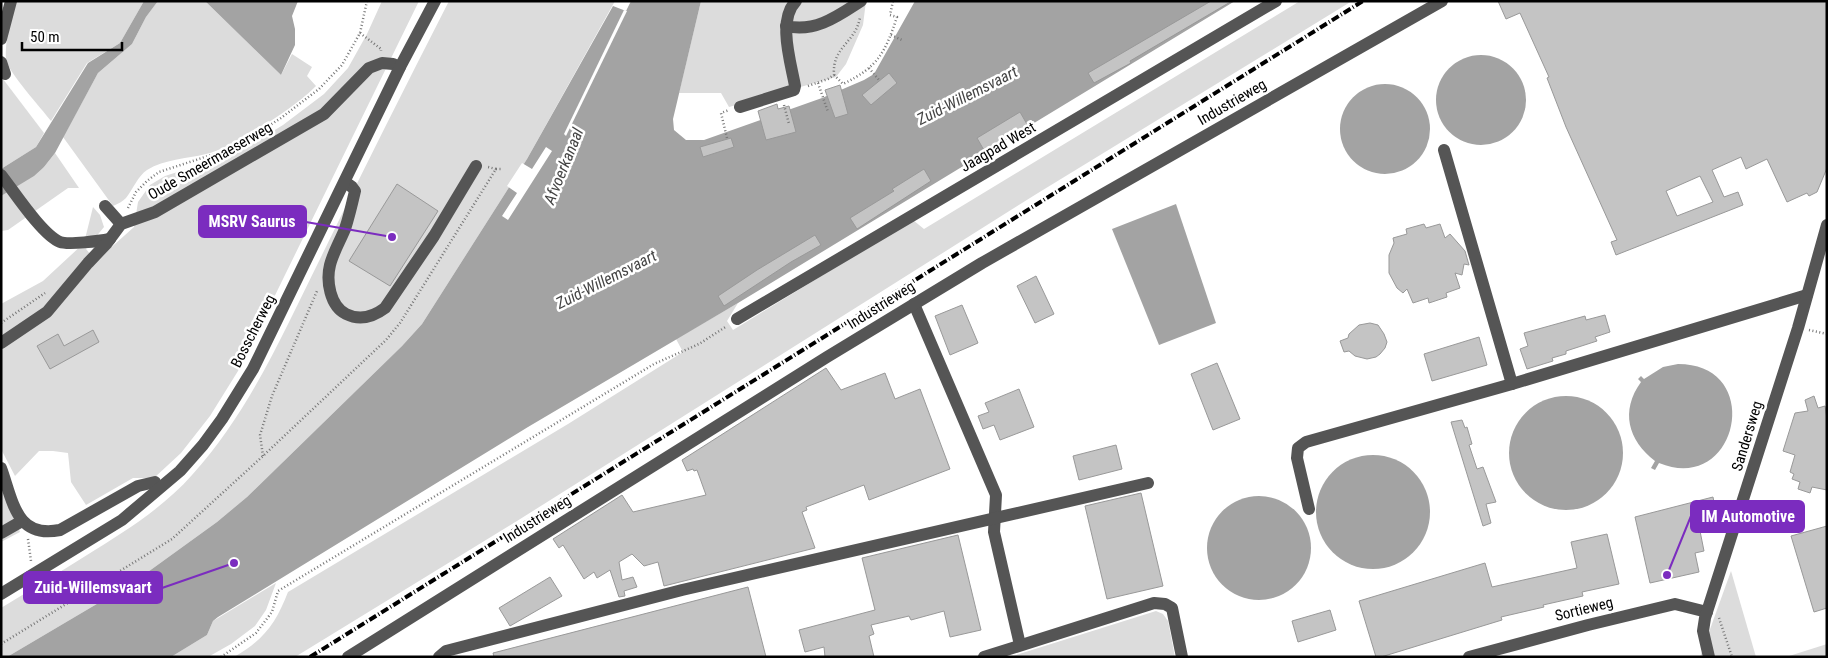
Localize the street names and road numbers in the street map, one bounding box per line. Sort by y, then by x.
street label: Industrieweg [1194,75,1270,129]
street label: Oude Smeermaeserweg [145,118,275,204]
street label: Jaagpad West [957,118,1039,176]
street label: Industrieweg [844,277,918,333]
street label: Bosscherweg [227,292,279,370]
street label: Sandersweg [1728,399,1766,473]
street label: Industrieweg [500,491,574,547]
street label: Sortieweg [1553,593,1615,625]

